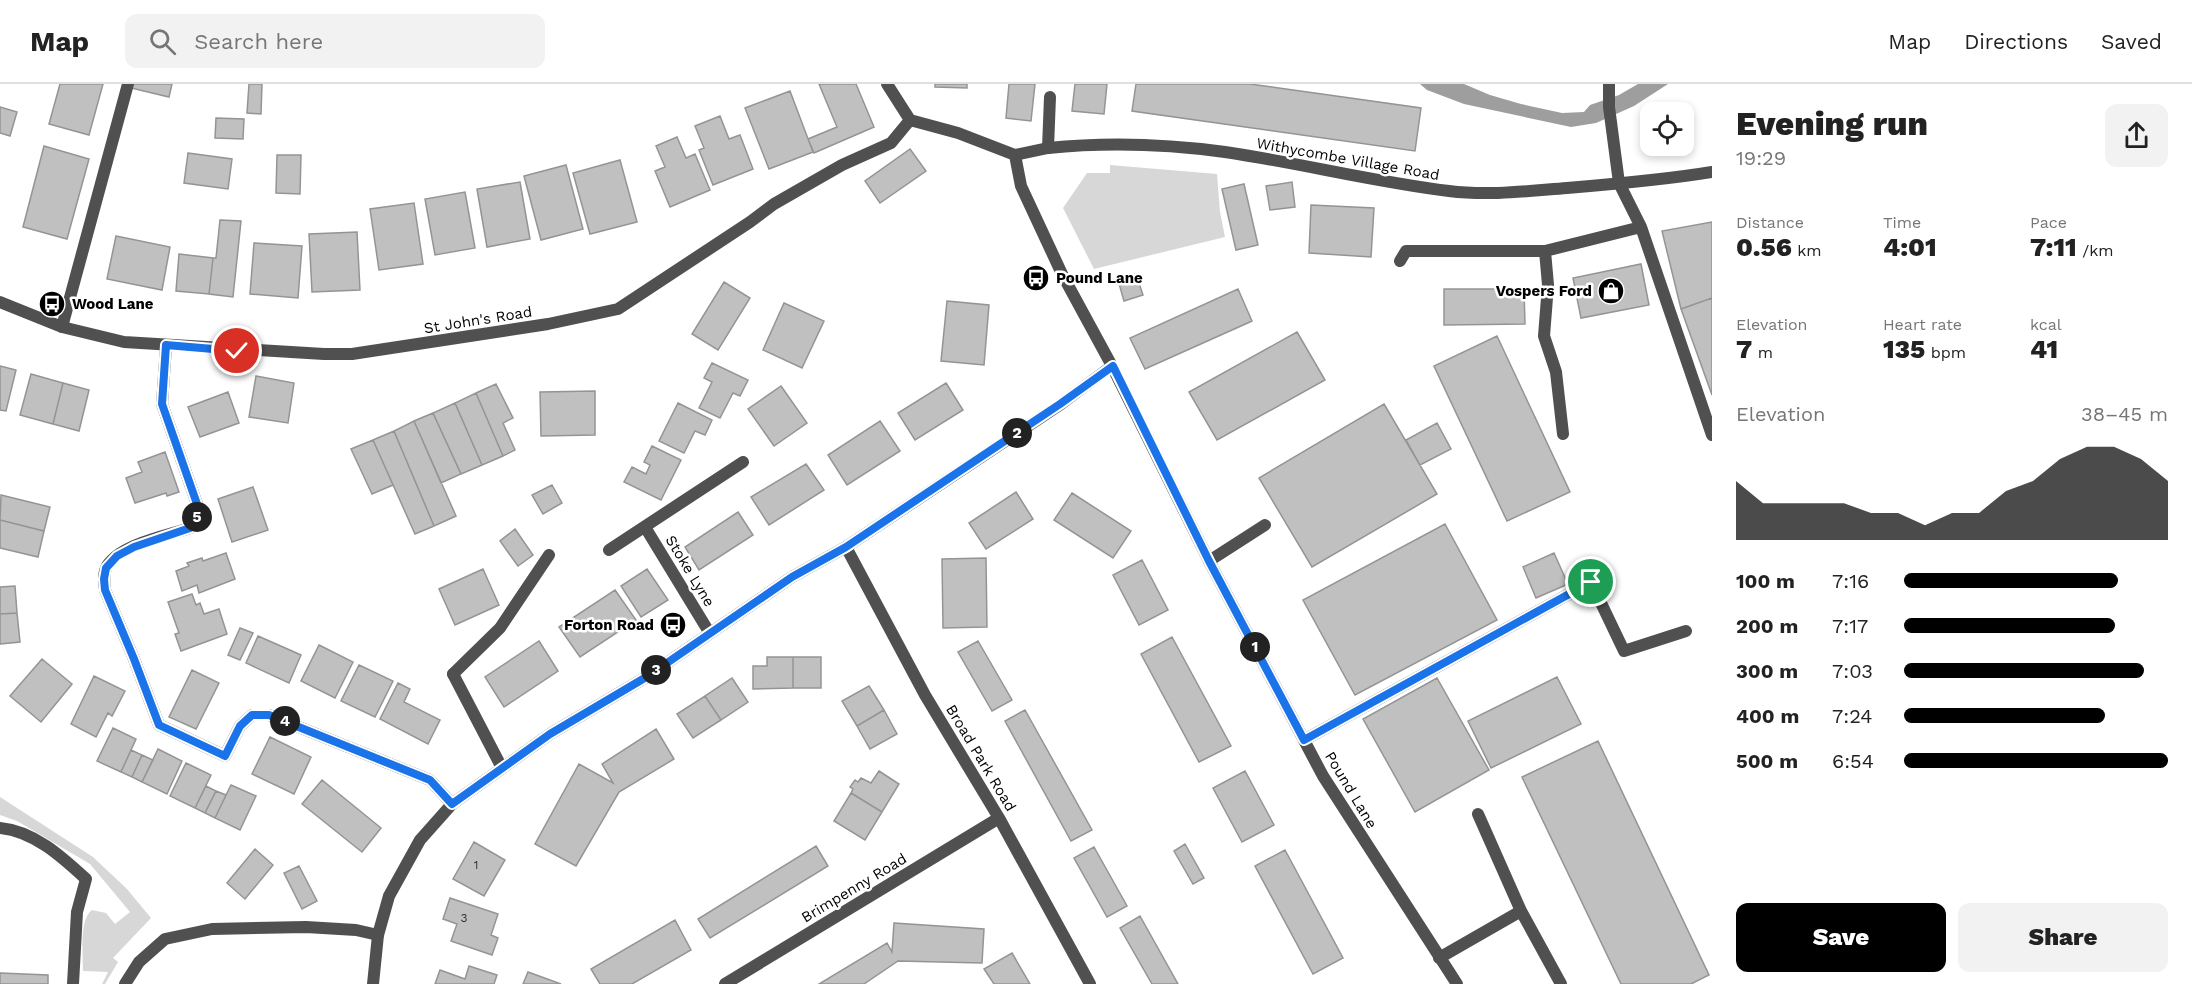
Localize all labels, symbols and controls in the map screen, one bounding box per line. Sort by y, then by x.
search box [125,14,545,68]
text: Map [30,25,89,58]
icon: search [146,25,179,58]
text: Search here [194,29,323,54]
text: Map [1888,29,1931,54]
text: Directions [1964,29,2068,54]
text: Saved [2101,29,2162,54]
map controls [1640,102,1694,156]
button: locate [1640,102,1694,156]
text: Evening run [1736,104,1928,143]
button: share [2105,104,2168,167]
street label: Withycombe Village Road [1255,134,1441,184]
text: 19:29 [1736,146,1786,170]
text: Distance [1736,213,1804,232]
text: Time [1883,213,1921,232]
text: Pace [2030,213,2067,232]
text: 0.56 [1736,232,1792,262]
text: 4:01 [1883,232,1937,262]
text: 7:11 [2030,232,2077,262]
text: km [1792,241,1822,260]
text: /km [2077,241,2114,260]
bus stop icon: Pound Lane [1021,263,1051,293]
place label: Pound Lane [1056,269,1143,287]
shop icon: Vospers Ford [1596,276,1626,306]
place label: Vospers Ford [1496,282,1592,300]
bus stop icon: Wood Lane [37,289,67,319]
place label: Wood Lane [72,295,154,313]
street label: St John's Road [423,303,533,337]
text: Elevation [1736,315,1807,334]
text: Heart rate [1883,315,1962,334]
text: kcal [2030,315,2062,334]
pin [211,325,262,376]
icon: check [220,334,253,367]
text: 7 [1736,334,1752,364]
text: 135 [1883,334,1925,364]
text: 41 [2030,334,2058,364]
text: m [1752,343,1773,362]
text: bpm [1925,343,1966,362]
text: Elevation [1736,402,1825,426]
text: 38–45 m [2081,402,2168,426]
pin: 2 [1002,418,1032,448]
text: 2 [1012,423,1022,442]
pin: 5 [182,502,212,532]
text: 5 [192,507,202,526]
street label: Stoke Lyne [662,532,718,610]
pin [1565,556,1616,607]
icon: arrive [1574,565,1607,598]
text: 100 m [1736,569,1795,593]
text: 7:16 [1832,569,1869,593]
bus stop icon: Forton Road [658,610,688,640]
text: 200 m [1736,614,1798,638]
text: 7:17 [1832,614,1868,638]
place label: Forton Road [564,616,654,634]
pin: 1 [1240,632,1270,662]
text: 1 [1252,637,1258,656]
pin: 3 [641,655,671,685]
text: 300 m [1736,659,1798,683]
text: 7:03 [1832,659,1873,683]
text: 3 [651,660,661,679]
street label: Broad Park Road [942,701,1020,815]
text: 400 m [1736,704,1799,728]
text: 7:24 [1832,704,1872,728]
pin: 4 [270,706,300,736]
text: 4 [280,711,290,730]
street label: Pound Lane [1321,748,1381,832]
text: 500 m [1736,749,1798,773]
text: 6:54 [1832,749,1874,773]
street label: Brimpenny Road [798,849,910,927]
house number: 1 [474,858,478,872]
button: Save [1736,903,1946,972]
button: Share [1958,903,2168,972]
house number: 3 [461,911,468,925]

